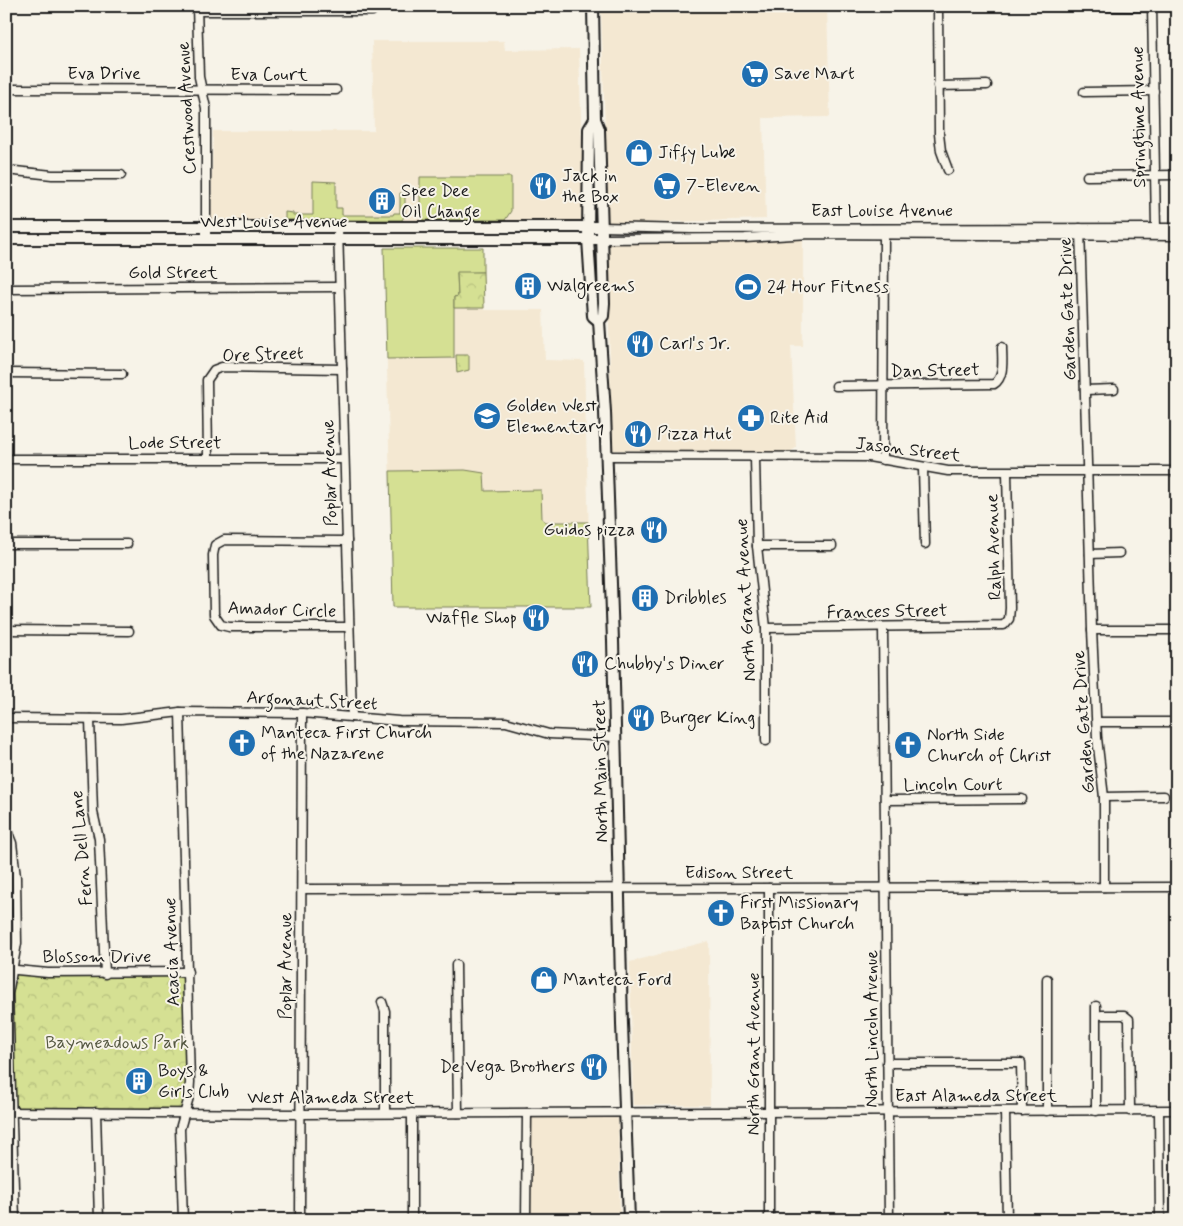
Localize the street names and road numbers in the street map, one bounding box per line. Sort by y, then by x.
street label: Crestwood Avenue [172,41,202,175]
street label: Springtime Avenue [1126,46,1154,188]
street label: Eva Drive [67,62,141,86]
street label: Eva Court [230,63,308,87]
street label: East Louise Avenue [811,199,953,223]
street label: West Louise Avenue [200,210,348,234]
street label: Garden Gate Drive [1054,237,1082,381]
street label: Gold Street [128,261,218,285]
street label: Ore Street [222,342,304,368]
street label: Dan Street [890,358,980,384]
street label: Poplar Avenue [316,419,344,527]
street label: Lode Street [128,431,222,455]
street label: Jason Street [854,432,962,468]
street label: Ralph Avenue [980,493,1008,601]
street label: North Grant Avenue [730,518,762,682]
street label: Amador Circle [227,596,337,624]
street label: Frances Street [826,599,948,625]
street label: Garden Gate Drive [1067,650,1101,794]
street label: Argonaut Street [246,686,378,718]
street label: North Main Street [588,699,614,843]
street label: Lincoln Court [904,773,1003,797]
street label: Fern Dell Lane [65,789,99,907]
street label: Edison Street [685,861,794,885]
street label: Acacia Avenue [158,897,186,1007]
street label: Poplar Avenue [274,913,298,1019]
street label: Blossom Drive [43,945,151,969]
street label: North Lincoln Avenue [860,950,884,1108]
street label: North Grant Avenue [742,972,766,1136]
street label: East Alameda Street [895,1084,1058,1108]
street label: West Alameda Street [247,1086,415,1110]

